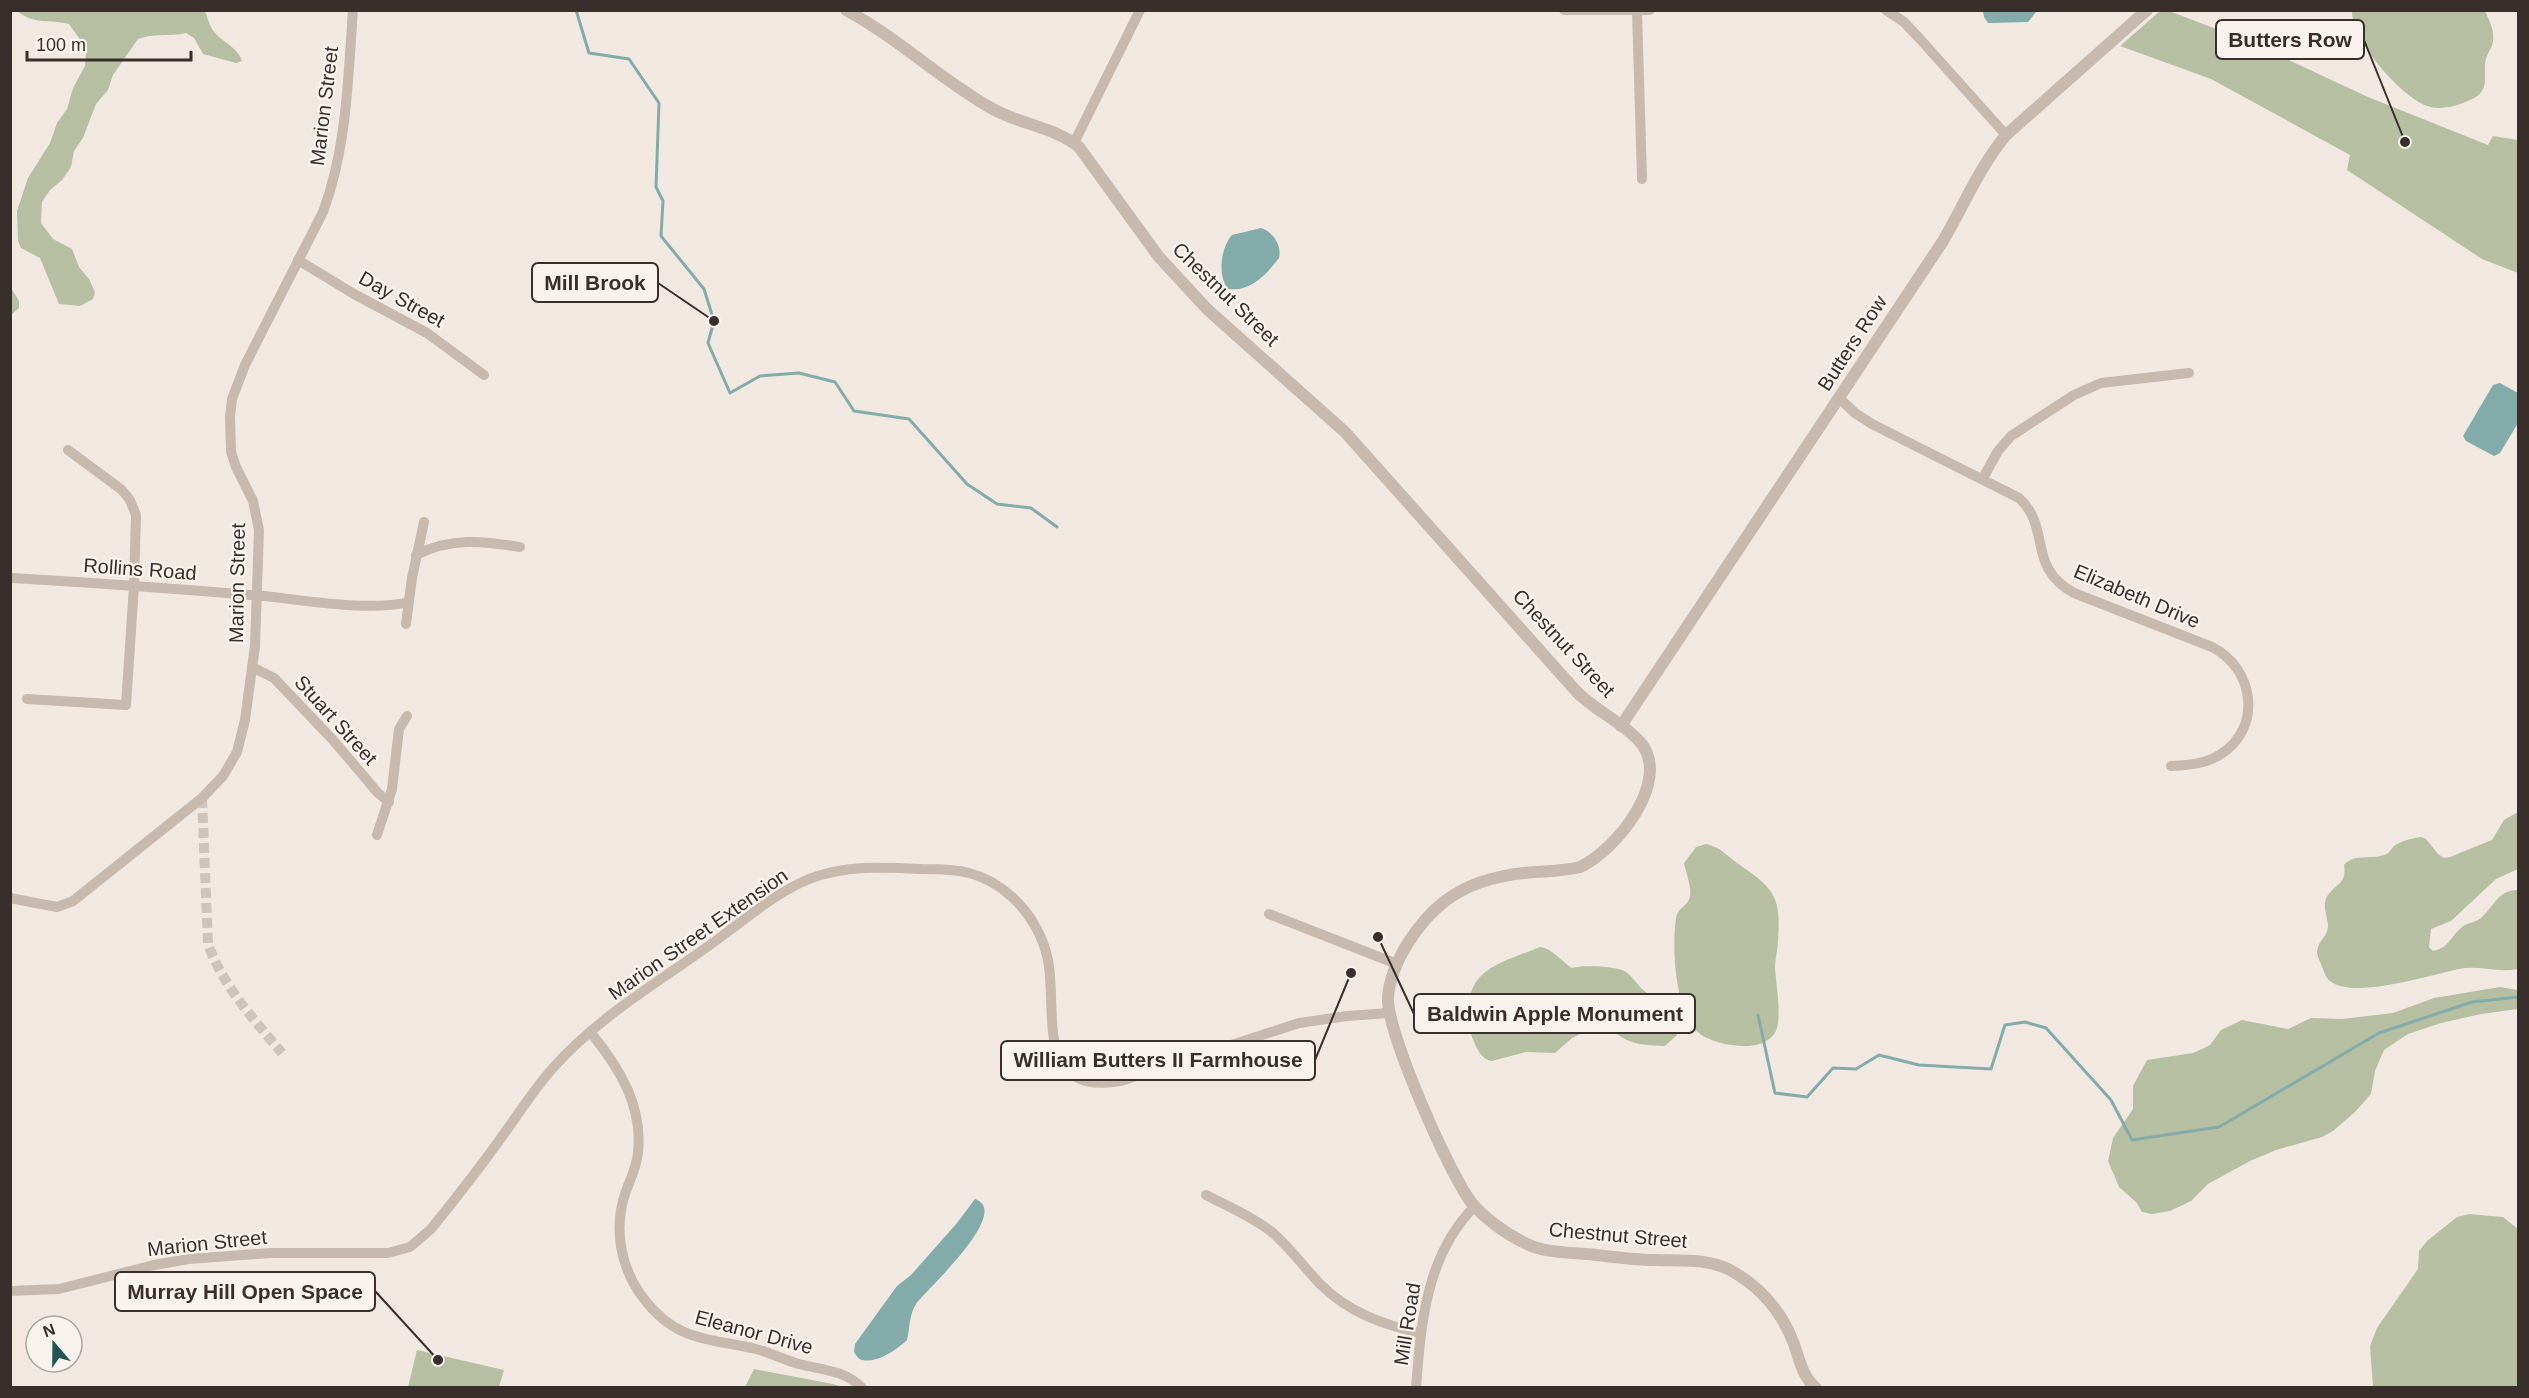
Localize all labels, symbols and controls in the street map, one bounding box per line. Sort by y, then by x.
callout: Butters Row [2216,20,2364,59]
scale bar [27,24,190,62]
text: Butters Row [2228,28,2352,51]
text: 100 m [36,35,86,55]
street label: Marion Street [306,45,342,167]
street label: Chestnut Street [1168,238,1284,350]
callout: Mill Brook [532,263,658,302]
street label: Day Street [355,266,449,332]
text: Mill Brook [544,271,646,294]
street label: Butters Row [1813,291,1891,395]
street label: Marion Street [225,522,249,643]
street label: Rollins Road [83,554,197,584]
street label: Elizabeth Drive [2071,560,2203,632]
street label: Chestnut Street [1509,585,1620,702]
street label: Stuart Street [290,671,382,769]
street label: Marion Street Extension [604,864,792,1004]
callout: Baldwin Apple Monument [1414,994,1695,1033]
text: Baldwin Apple Monument [1427,1002,1683,1025]
callout: William Butters II Farmhouse [1001,1041,1315,1080]
text: William Butters II Farmhouse [1013,1048,1303,1071]
street label: Chestnut Street [1548,1218,1689,1252]
street label: Marion Street [146,1226,268,1260]
callout: Murray Hill Open Space [115,1272,375,1311]
text: Murray Hill Open Space [127,1280,363,1303]
street label: Mill Road [1390,1281,1424,1367]
street label: Eleanor Drive [693,1306,815,1358]
north arrow [24,1314,84,1374]
text: N [41,1320,57,1340]

